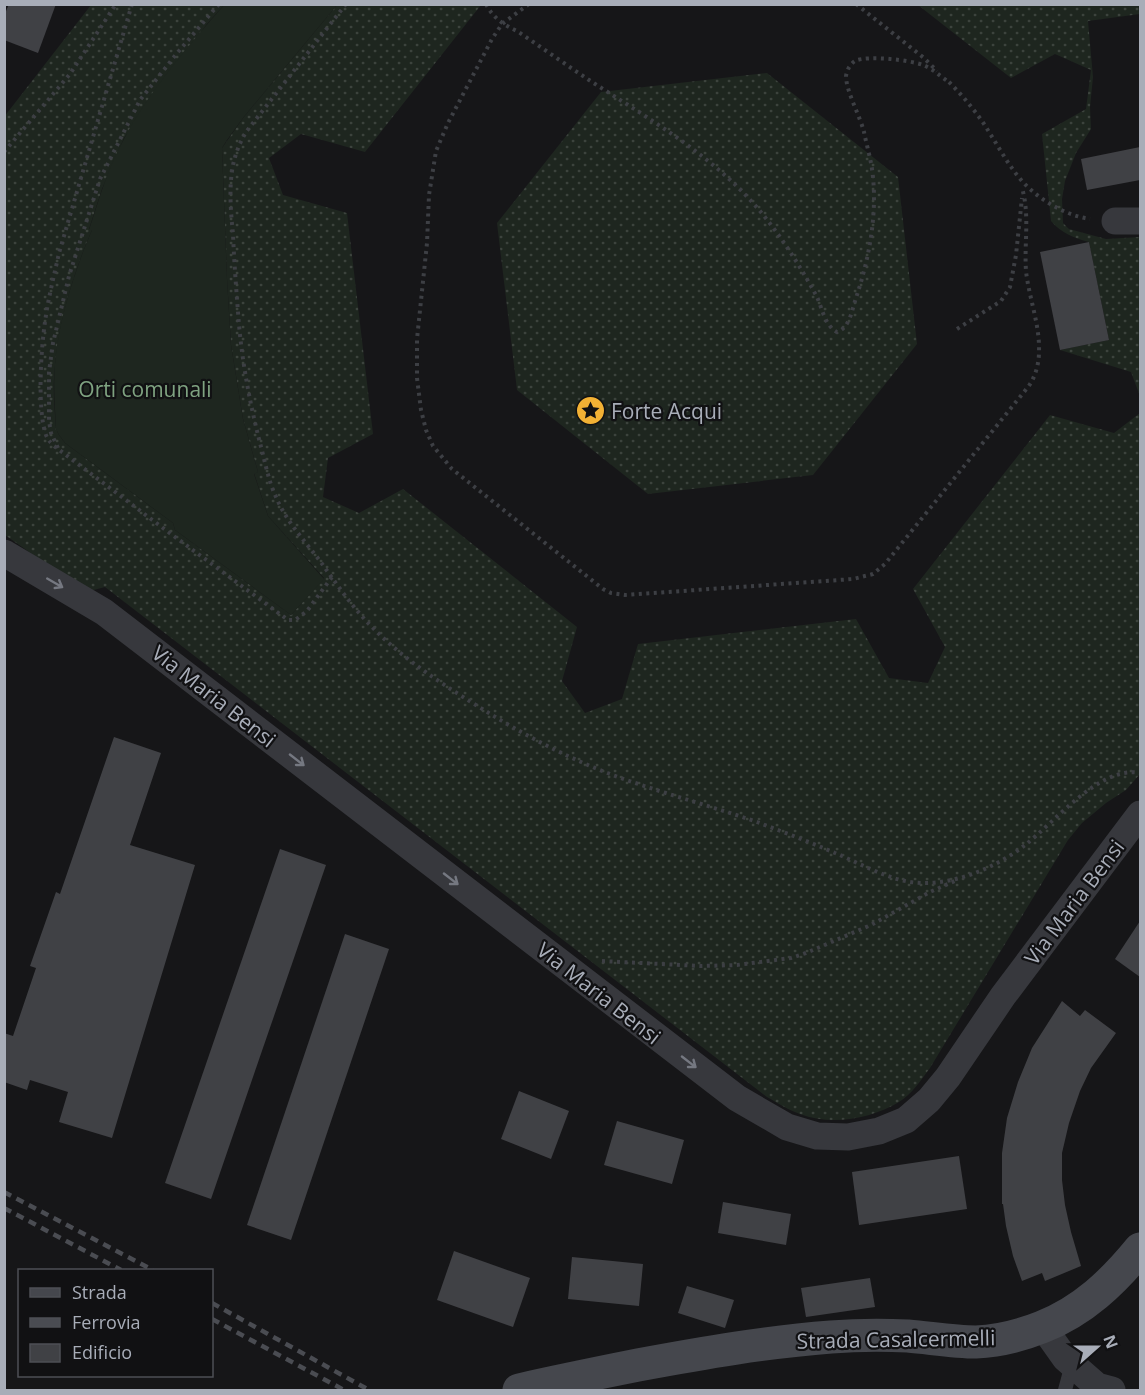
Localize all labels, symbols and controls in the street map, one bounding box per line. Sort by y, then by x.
park label: Orti comunali [78,375,212,403]
place icon: Forte Acqui [574,395,606,427]
place label: Forte Acqui [611,397,722,425]
one-way arrow [46,577,63,589]
street label: Via Maria Bensi [146,639,282,753]
one-way arrow [288,754,304,766]
street label: Via Maria Bensi [1018,834,1130,970]
one-way arrow [443,872,459,885]
street label: Via Maria Bensi [531,936,667,1050]
one-way arrow [681,1055,697,1068]
legend [18,1269,213,1377]
text: Strada [72,1280,127,1304]
text: Ferrovia [72,1310,140,1334]
north arrow [1067,1317,1127,1377]
street label: Strada Casalcermelli [796,1323,996,1355]
text: N [1098,1332,1124,1352]
text: Edificio [72,1340,132,1364]

